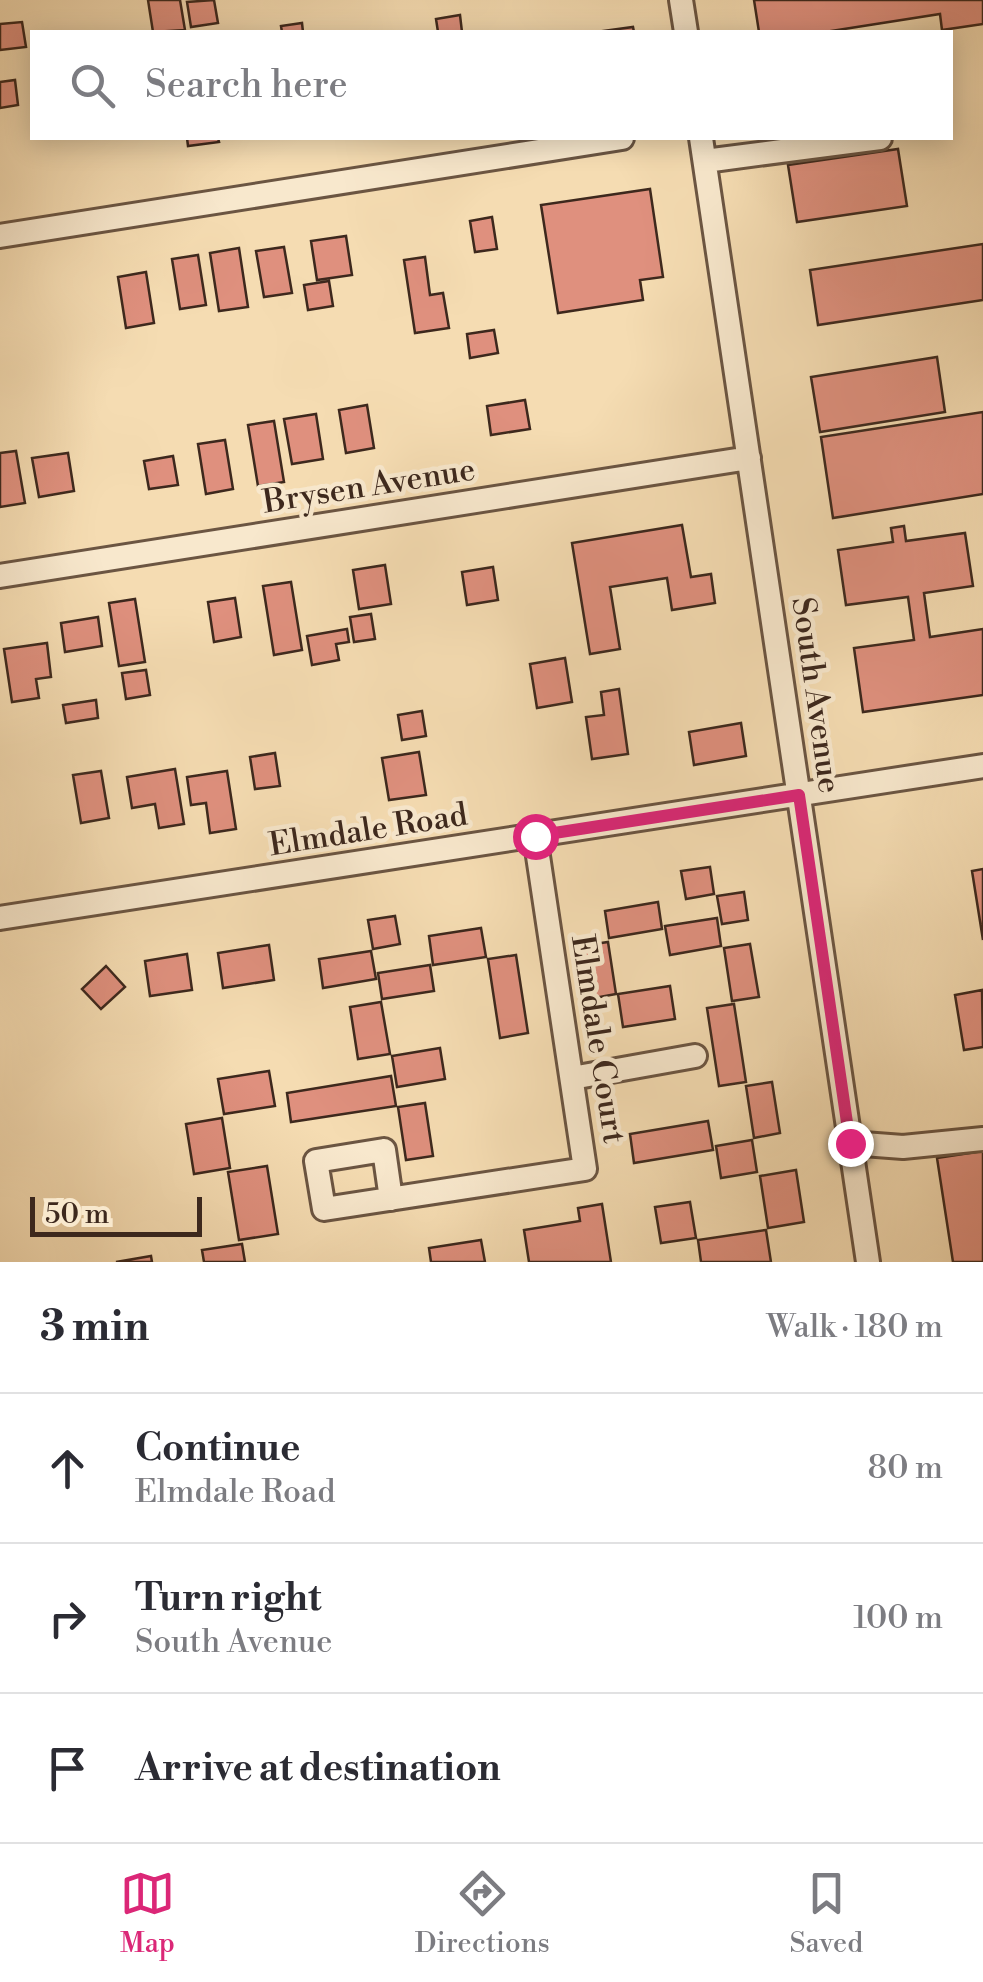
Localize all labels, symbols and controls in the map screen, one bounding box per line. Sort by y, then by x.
search box [30,30,953,140]
icon: search [65,58,120,113]
text: Search here [145,62,348,109]
street label: Brysen Avenue [259,449,478,523]
street label: South Avenue [782,595,850,796]
street label: Elmdale Road [266,795,470,865]
route start [513,814,559,860]
street label: Elmdale Court [562,932,634,1146]
route end [828,1121,874,1167]
scale bar [30,1192,202,1236]
text: 50 m [45,1197,109,1232]
text: 3 min [40,1301,149,1354]
text: Walk · 180 m [767,1307,943,1347]
text: Continue [135,1425,300,1472]
icon: ahead [40,1441,95,1496]
text: 80 m [868,1448,943,1488]
text: Elmdale Road [135,1472,335,1512]
text: Turn right [135,1575,321,1622]
icon: right [40,1591,95,1646]
text: 100 m [853,1598,943,1638]
text: South Avenue [135,1622,332,1662]
icon: arrive [40,1741,95,1796]
text: Arrive at destination [135,1745,501,1792]
tab: Map [120,1866,175,1961]
tab: Directions [415,1866,550,1961]
tab: Saved [790,1866,863,1961]

